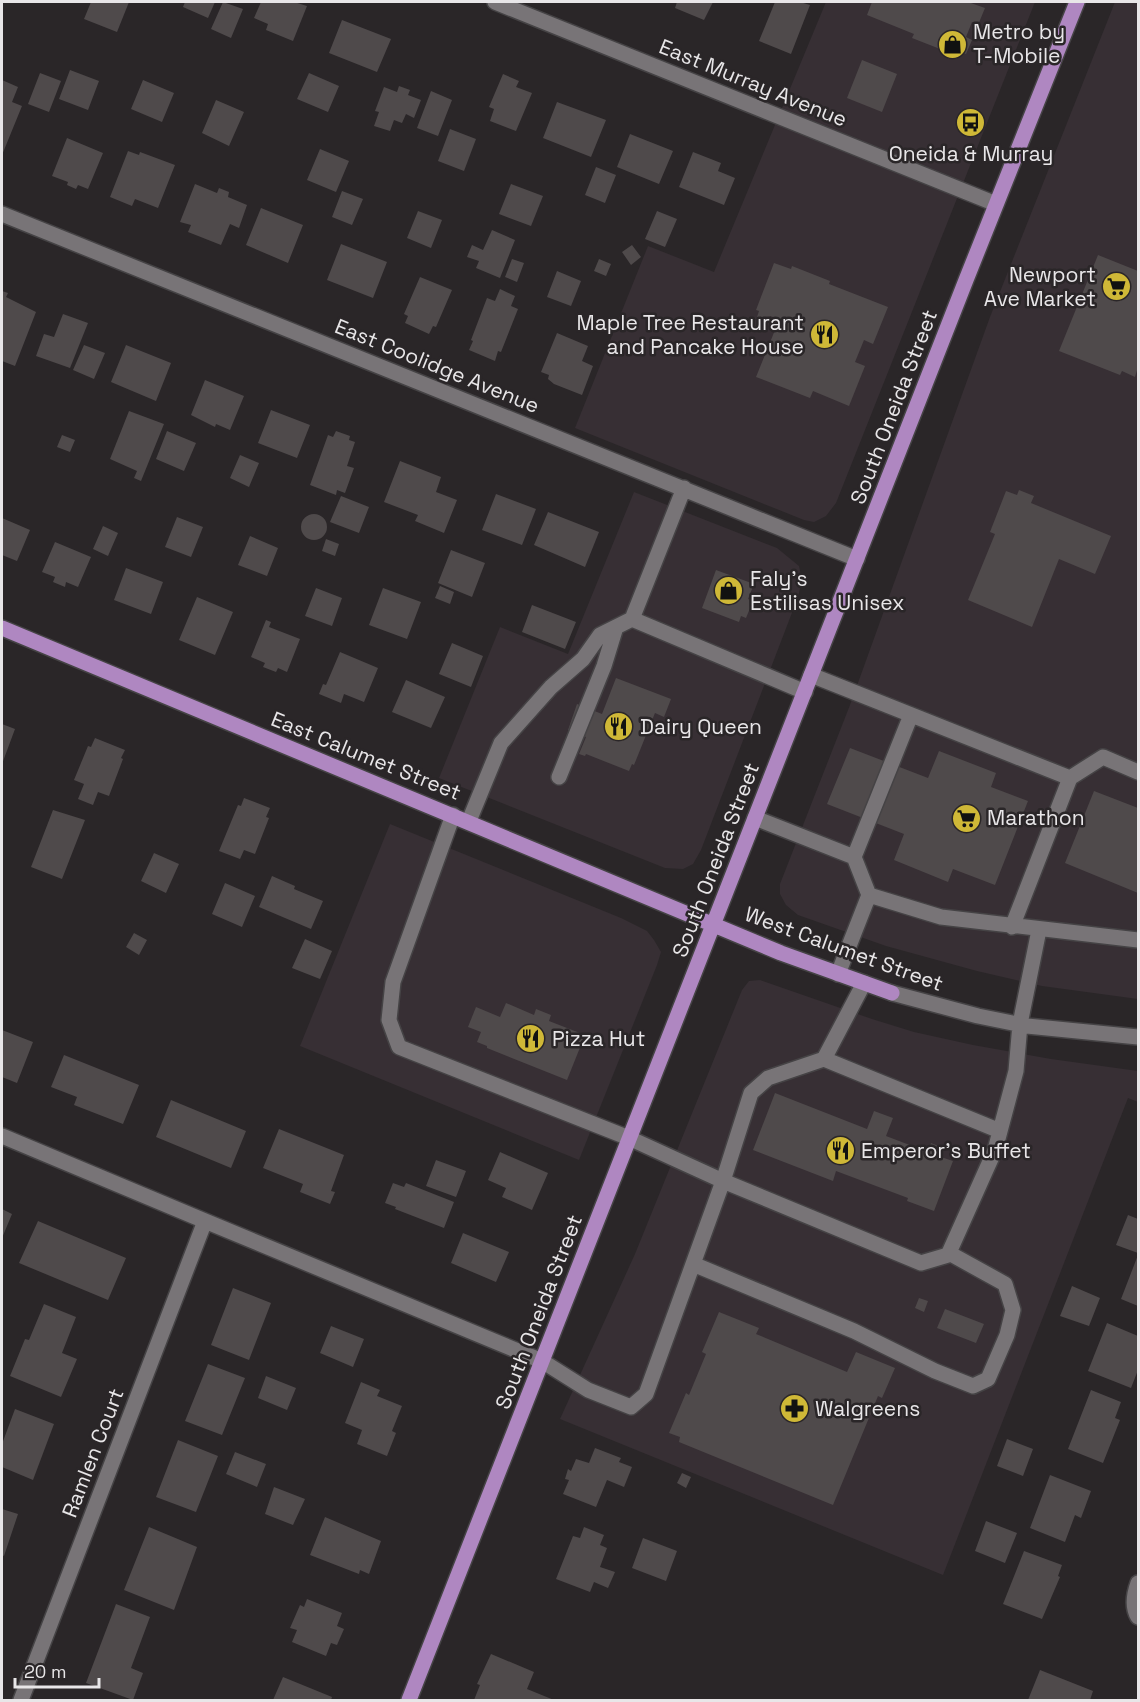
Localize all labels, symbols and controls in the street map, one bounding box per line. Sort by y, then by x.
place label: Metro by T-Mobile [973,18,1065,69]
shop icon: Metro by T-Mobile [936,28,968,60]
street label: East Murray Avenue [655,33,851,133]
bus stop icon: Oneida & Murray [955,107,987,139]
place label: Oneida & Murray [889,140,1053,167]
place label: Newport Ave Market [984,261,1096,312]
supermarket icon: Newport Ave Market [1101,271,1133,303]
street label: South Oneida Street [844,306,943,508]
place label: Maple Tree Restaurant and Pancake House [577,309,804,360]
street label: East Coolidge Avenue [331,312,543,419]
restaurant icon: Maple Tree Restaurant and Pancake House [809,319,841,351]
place label: Faly's Estilisas Unisex [750,565,904,616]
shop icon: Faly's Estilisas Unisex [713,575,745,607]
street label: East Calumet Street [267,705,465,806]
restaurant icon: Dairy Queen [603,711,635,743]
place label: Dairy Queen [640,713,762,740]
street label: South Oneida Street [666,759,765,961]
supermarket icon: Marathon [950,802,982,834]
place label: Marathon [987,804,1085,831]
street label: West Calumet Street [741,900,947,997]
restaurant icon: Pizza Hut [515,1023,547,1055]
place label: Pizza Hut [552,1025,645,1052]
restaurant icon: Emperor's Buffet [824,1135,856,1167]
place label: Emperor's Buffet [861,1137,1031,1164]
street label: South Oneida Street [489,1211,588,1413]
street label: Ramlen Court [56,1384,130,1521]
pharmacy icon: Walgreens [778,1393,810,1425]
place label: Walgreens [815,1395,920,1422]
scale bar [15,1651,99,1689]
text: 20 m [24,1660,67,1683]

